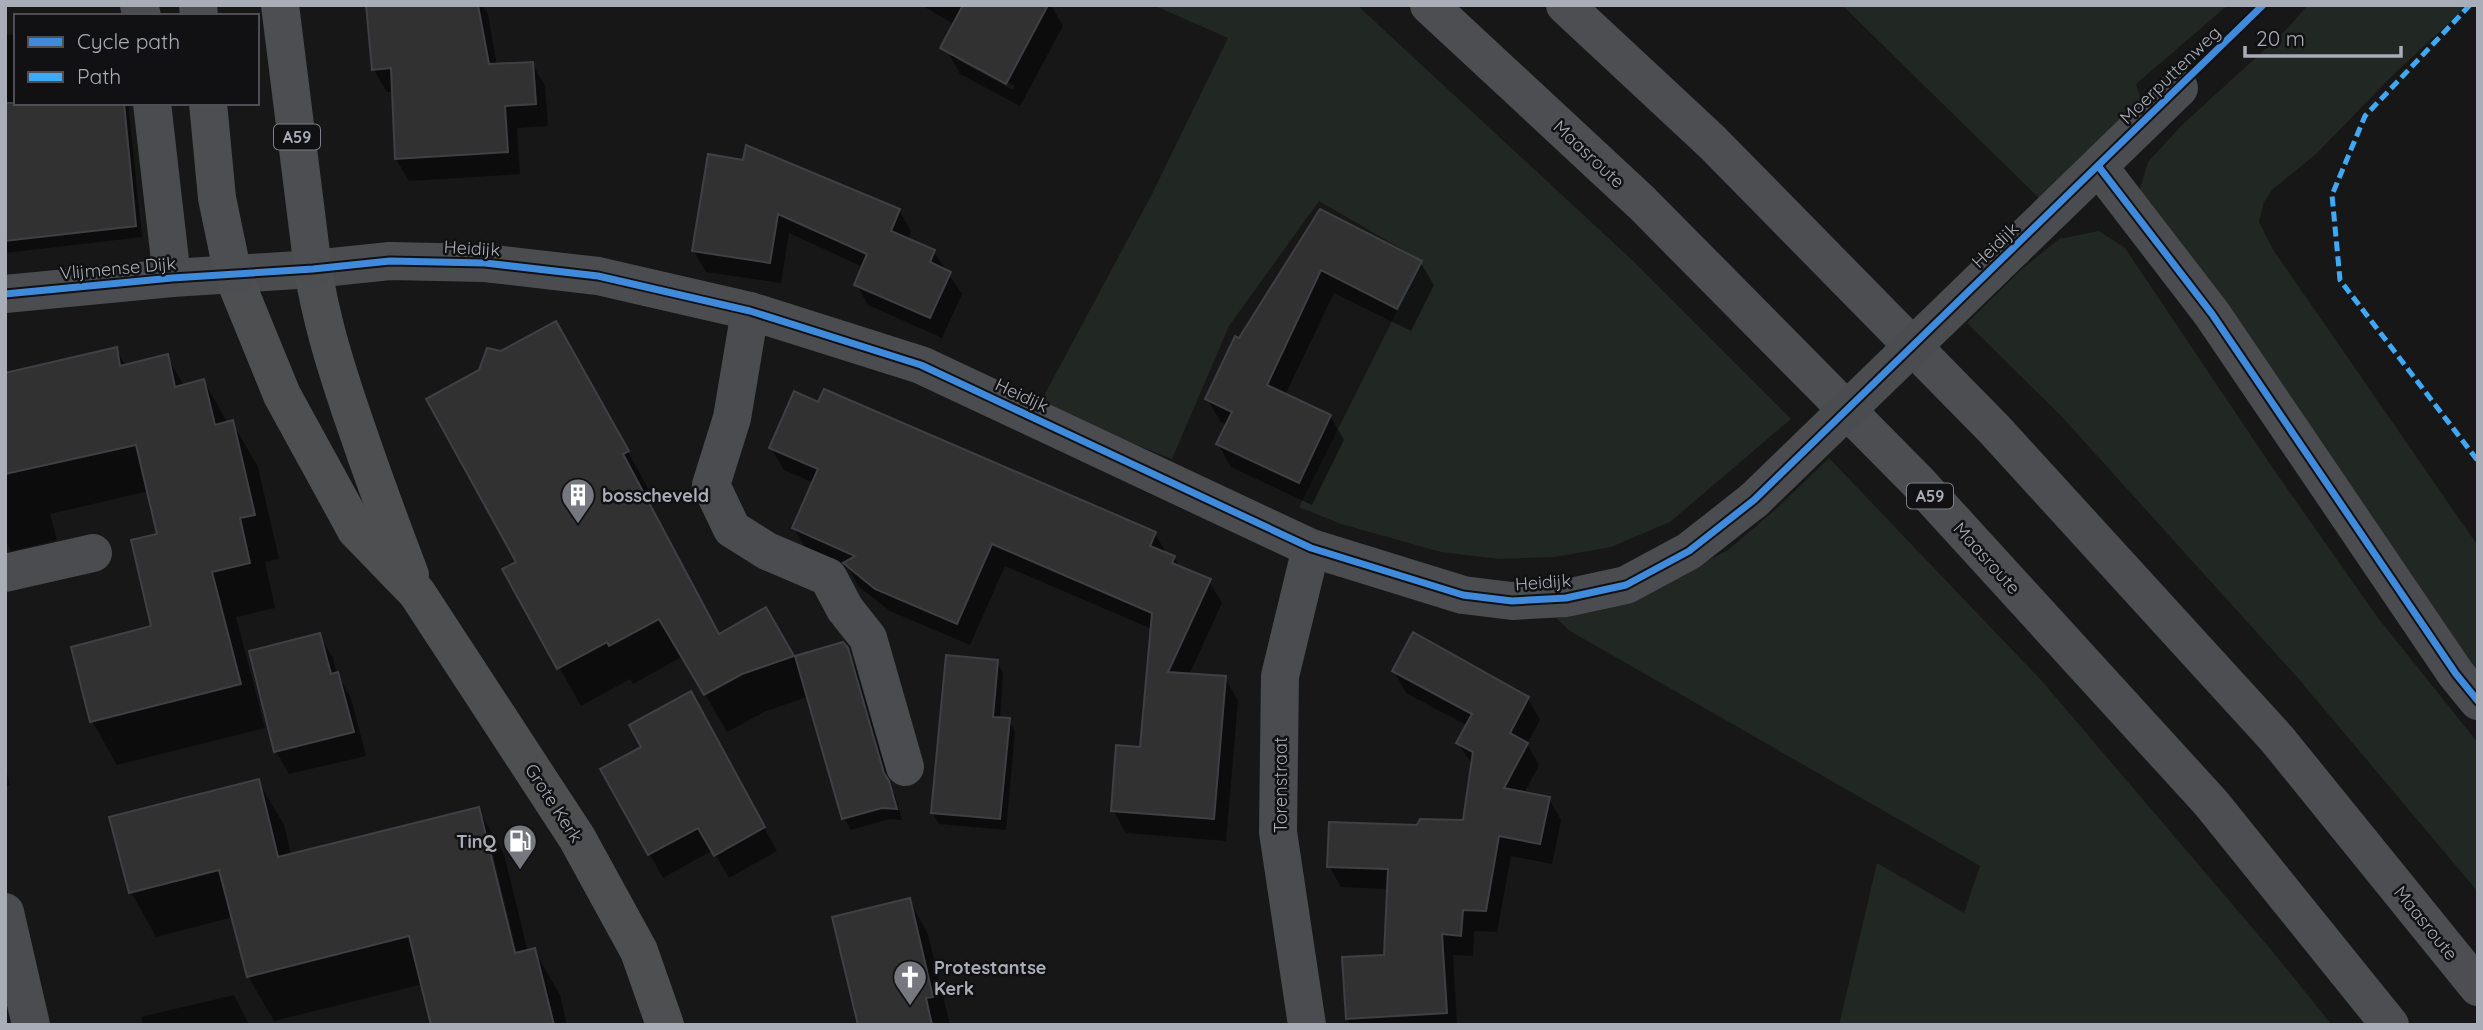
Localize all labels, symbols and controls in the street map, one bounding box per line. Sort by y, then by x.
legend [14,14,259,105]
scale bar [2245,14,2401,58]
street label: Moerputtenweg [2115,21,2225,129]
text: 20 m [2256,25,2305,51]
text: Cycle path [77,28,180,54]
text: Path [77,63,121,89]
street label: Maasroute [1549,115,1629,193]
road number: A59 [274,125,320,150]
street label: Heidijk [1967,217,2023,273]
street label: Heidijk [443,235,501,261]
street label: Vlijmense Dijk [59,251,177,285]
street label: Heidijk [992,373,1052,417]
building icon: bosscheveld [559,476,597,525]
place label: bosscheveld [602,484,709,507]
road number: A59 [1907,484,1953,509]
street label: Maasroute [1949,517,2025,599]
street label: Heidijk [1514,569,1572,595]
street label: Torenstraat [1269,737,1292,833]
street label: Grote Kerk [520,759,588,847]
fuel station icon: TinQ [501,822,539,871]
place label: TinQ [456,830,497,853]
street label: Maasroute [2389,881,2463,965]
place label: Protestantse Kerk [934,956,1046,1000]
church icon: Protestantse Kerk [891,958,929,1007]

